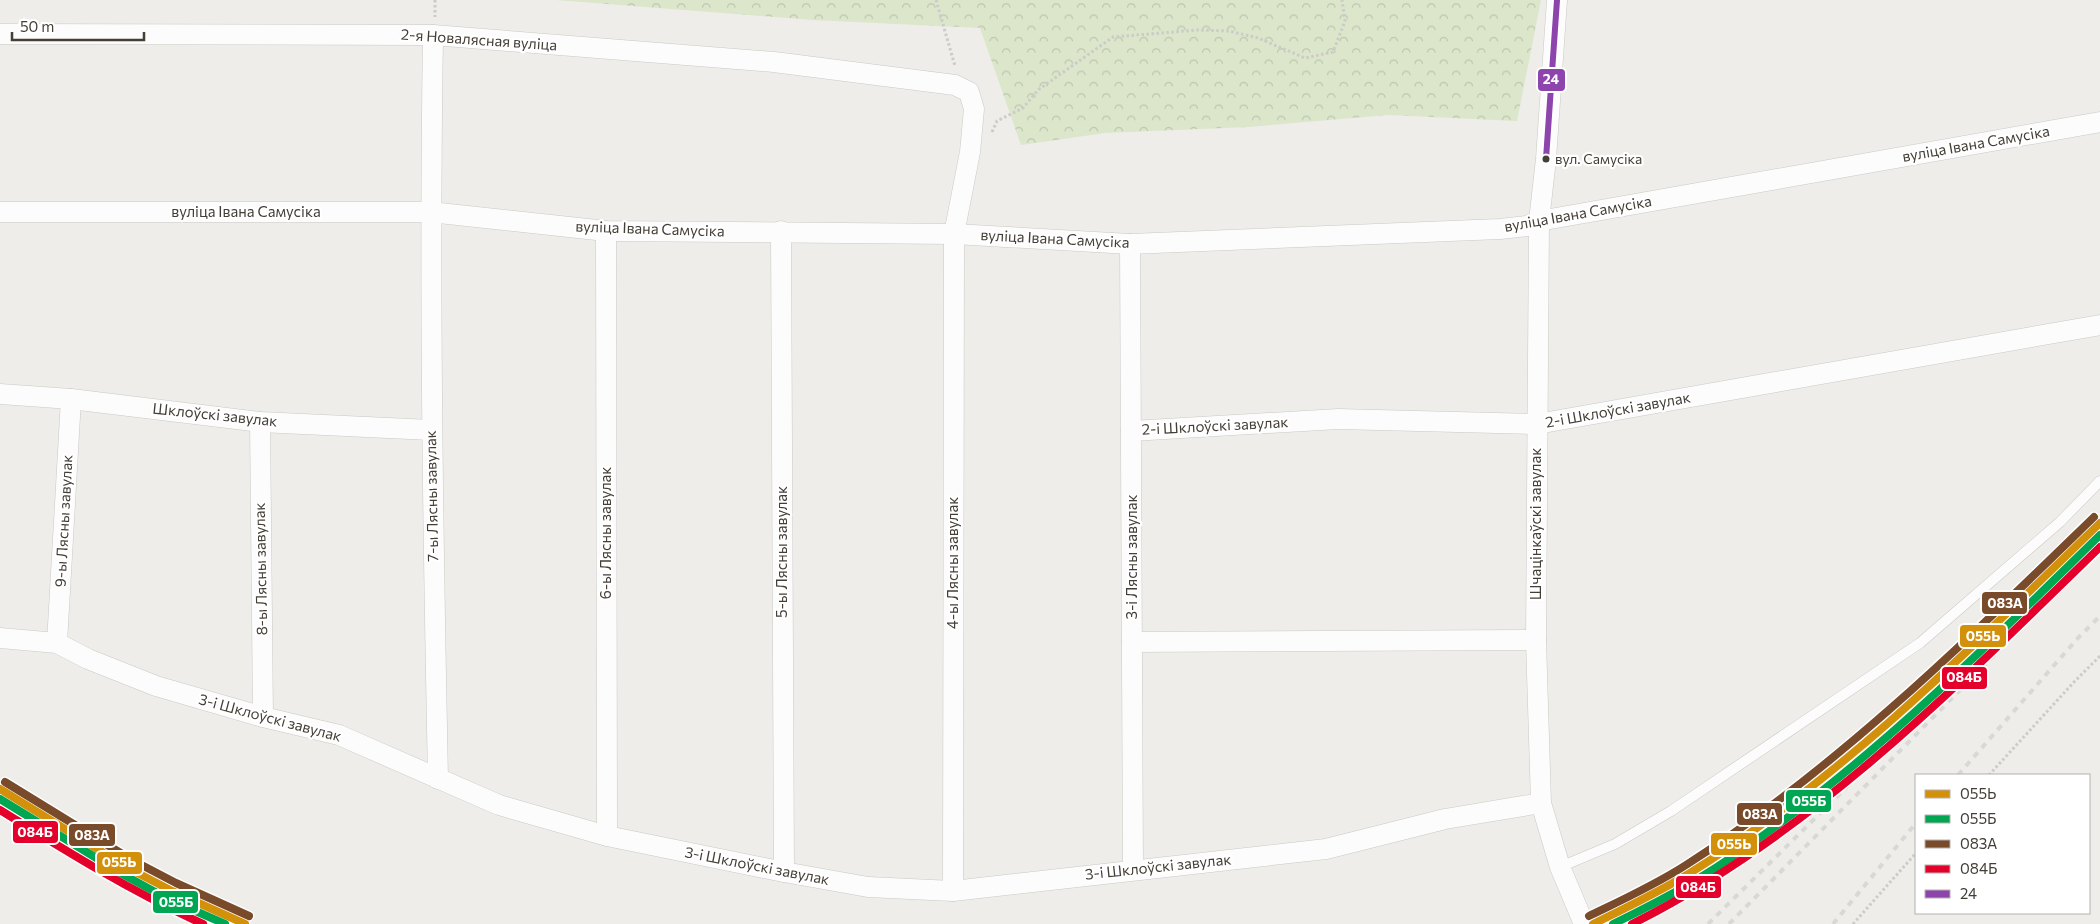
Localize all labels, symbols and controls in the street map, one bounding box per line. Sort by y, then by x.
scale bar [12,10,145,42]
text: 50 m [20,17,54,35]
street label: 2-я Новалясная вуліца [400,25,558,53]
line badge: 24 [1537,68,1566,92]
text: 24 [1543,70,1560,87]
street label: вуліца Івана Самусіка [1901,121,2051,165]
place label: вул. Самусіка [1555,150,1642,167]
marker: вул. Самусіка [1541,154,1551,164]
street label: вуліца Івана Самусіка [1503,191,1653,235]
street label: вуліца Івана Самусіка [171,202,321,220]
street label: вуліца Івана Самусіка [575,216,725,240]
street label: вуліца Івана Самусіка [980,225,1130,251]
street label: 2-і Шклоўскі завулак [1544,387,1692,431]
street label: Шклоўскі завулак [152,399,278,430]
street label: 2-і Шклоўскі завулак [1141,412,1289,438]
street label: 7-ы Лясны завулак [421,430,441,562]
street label: Шчацінкаўскі завулак [1526,448,1544,600]
street label: 9-ы Лясны завулак [51,454,75,588]
street label: 6-ы Лясны завулак [596,467,614,599]
street label: 5-ы Лясны завулак [772,486,790,618]
street label: 3-і Лясны завулак [1122,494,1140,620]
street label: 4-ы Лясны завулак [943,497,961,629]
street label: 8-ы Лясны завулак [250,503,270,636]
line badge: 083А [1981,591,2028,615]
text: 083А [1987,594,2023,611]
line badge: 055Ь [1959,624,2007,648]
text: 055Ь [1966,627,2000,644]
line badge: 084Б [1941,666,1988,690]
text: 084Б [1946,668,1982,685]
street label: 3-і Шклоўскі завулак [197,689,344,745]
legend [1915,774,2090,914]
text: 055Ь [1960,784,1996,802]
line badge: 055Б [1785,789,1832,813]
text: 055Б [1792,792,1826,809]
line badge: 083А [1736,802,1783,826]
text: 083А [1742,805,1778,822]
text: 055Б [1960,809,1996,827]
line badge: 084Б [12,820,59,844]
text: 084Б [17,823,53,840]
line badge: 083А [68,823,116,847]
text: 083А [74,826,110,843]
line badge: 055Ь [1710,832,1758,856]
text: 083А [1960,834,1997,852]
text: 055Ь [1717,835,1751,852]
street label: 3-і Шклоўскі завулак [683,842,831,888]
street label: 3-і Шклоўскі завулак [1084,849,1232,883]
line badge: 055Ь [96,851,143,875]
text: 055Ь [102,853,136,870]
text: 084Б [1960,859,1997,877]
line badge: 084Б [1675,875,1722,899]
text: 084Б [1680,878,1716,895]
text: 24 [1960,884,1977,902]
line badge: 055Б [152,890,199,914]
text: 055Б [159,893,193,910]

